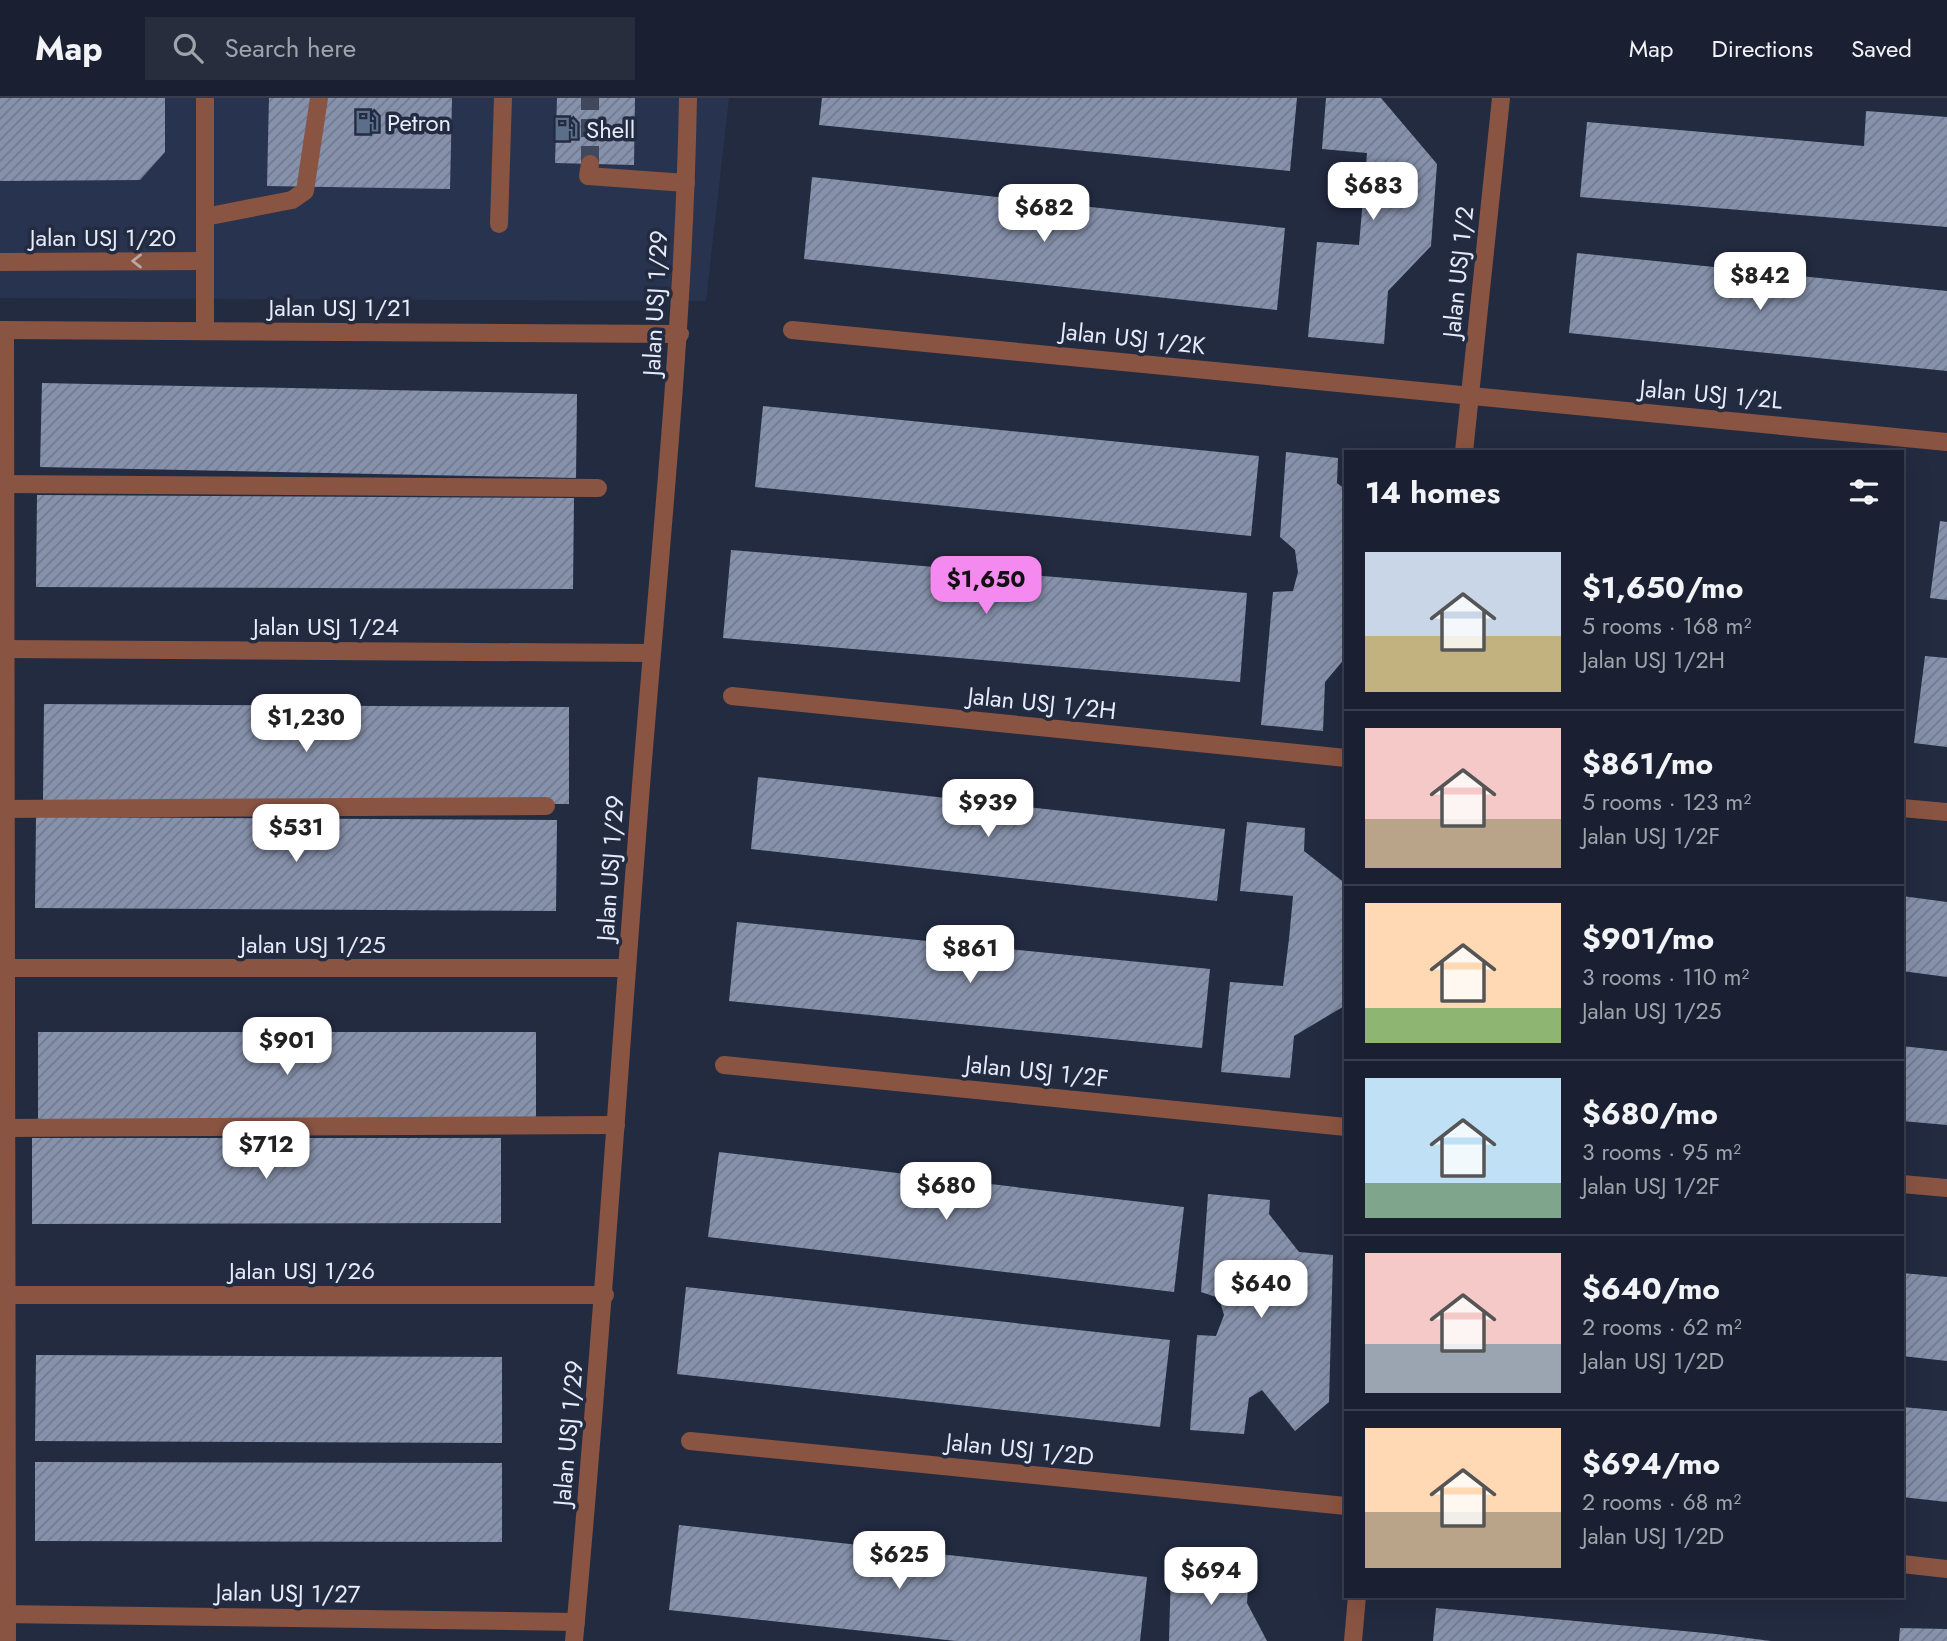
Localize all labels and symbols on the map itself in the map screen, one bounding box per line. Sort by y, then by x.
place label: Petron [387,105,451,140]
fuel station icon: Petron [353,108,381,136]
place label: Shell [586,112,635,147]
fuel station icon: Shell [552,115,580,143]
pin: $683 [1332,162,1414,222]
pin: $682 [1003,184,1085,244]
street label: Jalan USJ 1/2 [1433,204,1482,343]
street label: Jalan USJ 1/20 [27,220,176,255]
street label: Jalan USJ 1/29 [634,229,676,380]
pin: $842 [1719,252,1801,312]
one-way arrow [131,253,142,269]
street label: Jalan USJ 1/21 [266,290,411,325]
street label: Jalan USJ 1/2K [1056,313,1208,363]
street label: Jalan USJ 1/2L [1635,370,1784,418]
pin: $1,650 [929,556,1043,616]
street label: Jalan USJ 1/24 [250,609,399,644]
street label: Jalan USJ 1/2H [963,677,1118,728]
pin: $1,230 [249,694,363,754]
pin: $939 [947,780,1029,839]
street label: Jalan USJ 1/29 [587,794,633,945]
pin: $531 [255,804,337,864]
pin: $861 [929,926,1011,985]
street label: Jalan USJ 1/25 [237,927,386,962]
pin: $901 [246,1018,328,1077]
street label: Jalan USJ 1/2F [961,1046,1110,1096]
pin: $712 [225,1122,307,1181]
pin: $680 [905,1162,987,1222]
street label: Jalan USJ 1/26 [226,1253,375,1288]
pin: $640 [1220,1260,1302,1320]
street label: Jalan USJ 1/29 [544,1359,592,1510]
street label: Jalan USJ 1/2D [941,1424,1096,1474]
pin: $625 [858,1532,940,1591]
pin: $694 [1170,1548,1252,1607]
street label: Jalan USJ 1/27 [212,1574,361,1612]

